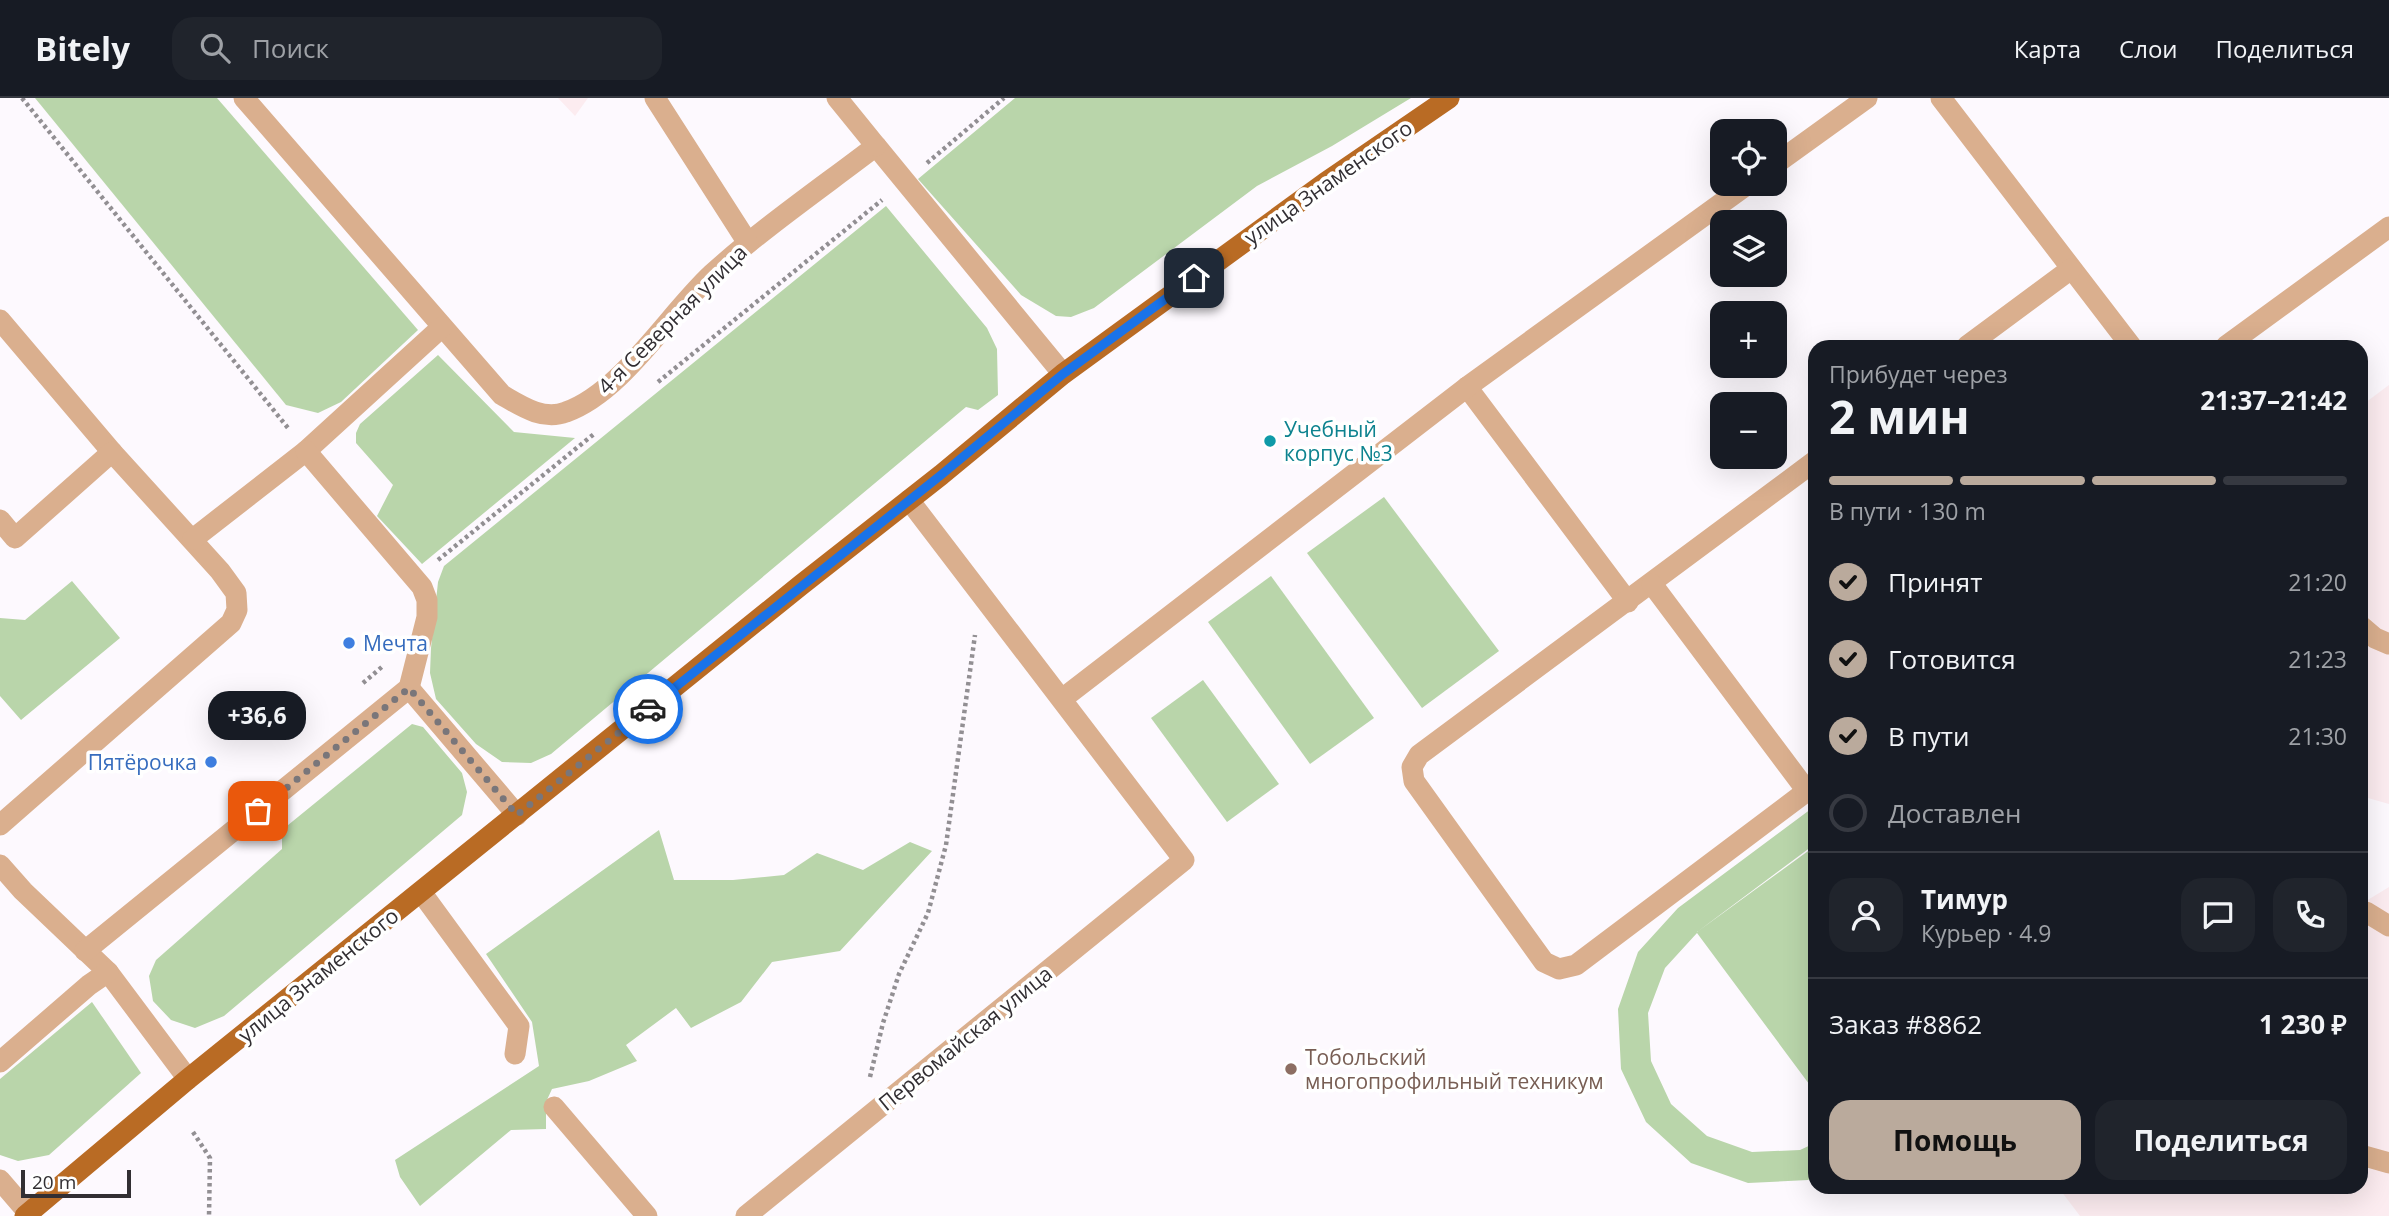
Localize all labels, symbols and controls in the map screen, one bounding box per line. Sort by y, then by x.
search box [172,17,662,80]
text: Bitely [35,26,130,71]
icon: search [196,29,234,67]
text: Поиск [252,30,329,66]
text: Карта [2014,32,2081,65]
text: Слои [2119,32,2178,65]
text: Поделиться [2216,32,2354,65]
street label: улица Знаменского [1238,113,1418,251]
map controls [1710,119,1787,469]
button: locate [1710,119,1787,196]
button: layers [1710,210,1787,287]
street label: 4-я Северная улица [591,238,753,400]
pin [1164,248,1224,308]
icon: home [1175,259,1213,297]
button: + [1710,301,1787,378]
text: Прибудет через [1829,358,2008,390]
text: 21:37–21:42 [2200,382,2347,418]
text: 2 мин [1829,385,1970,447]
button: − [1710,392,1787,469]
place label: Учебный корпус №3 [1284,415,1393,467]
marker: Учебный корпус №3 [1262,433,1278,449]
text: В пути · 130 m [1829,495,1986,527]
icon: check [1829,563,1867,601]
text: Принят [1888,564,1982,600]
text: 21:20 [2288,566,2347,598]
place label: Мечта [363,629,428,657]
marker: Мечта [341,635,357,651]
icon: check [1829,640,1867,678]
text: Готовится [1888,641,2016,677]
text: 21:23 [2288,643,2347,675]
courier [613,674,683,744]
icon: car [629,690,667,728]
callout: +36,6 [209,692,307,741]
text: +36,6 [227,699,287,731]
icon: check [1829,717,1867,755]
text: В пути [1888,718,1969,754]
text: 21:30 [2288,720,2347,752]
place label: Пятёрочка [88,748,197,776]
marker: Пятёрочка [203,754,219,770]
pin [228,781,288,841]
icon: bag [239,792,277,830]
text: Доставлен [1888,795,2021,831]
button: person [1829,878,1903,952]
button: chat [2181,878,2255,952]
button: phone [2273,878,2347,952]
text: Тимур [1921,881,2008,917]
street label: улица Знаменского [232,901,404,1049]
text: Курьер · 4.9 [1921,917,2052,949]
street label: Первомайская улица [872,959,1058,1117]
text: Заказ #8862 [1829,1006,1982,1042]
text: 1 230 ₽ [2259,1006,2347,1042]
place label: Тобольский многопрофильный техникум [1305,1043,1604,1095]
marker: Тобольский многопрофильный техникум [1283,1061,1299,1077]
button: Помощь [1829,1100,2081,1180]
button: Поделиться [2095,1100,2347,1180]
scale bar [21,1167,131,1199]
text: 20 m [32,1169,76,1195]

